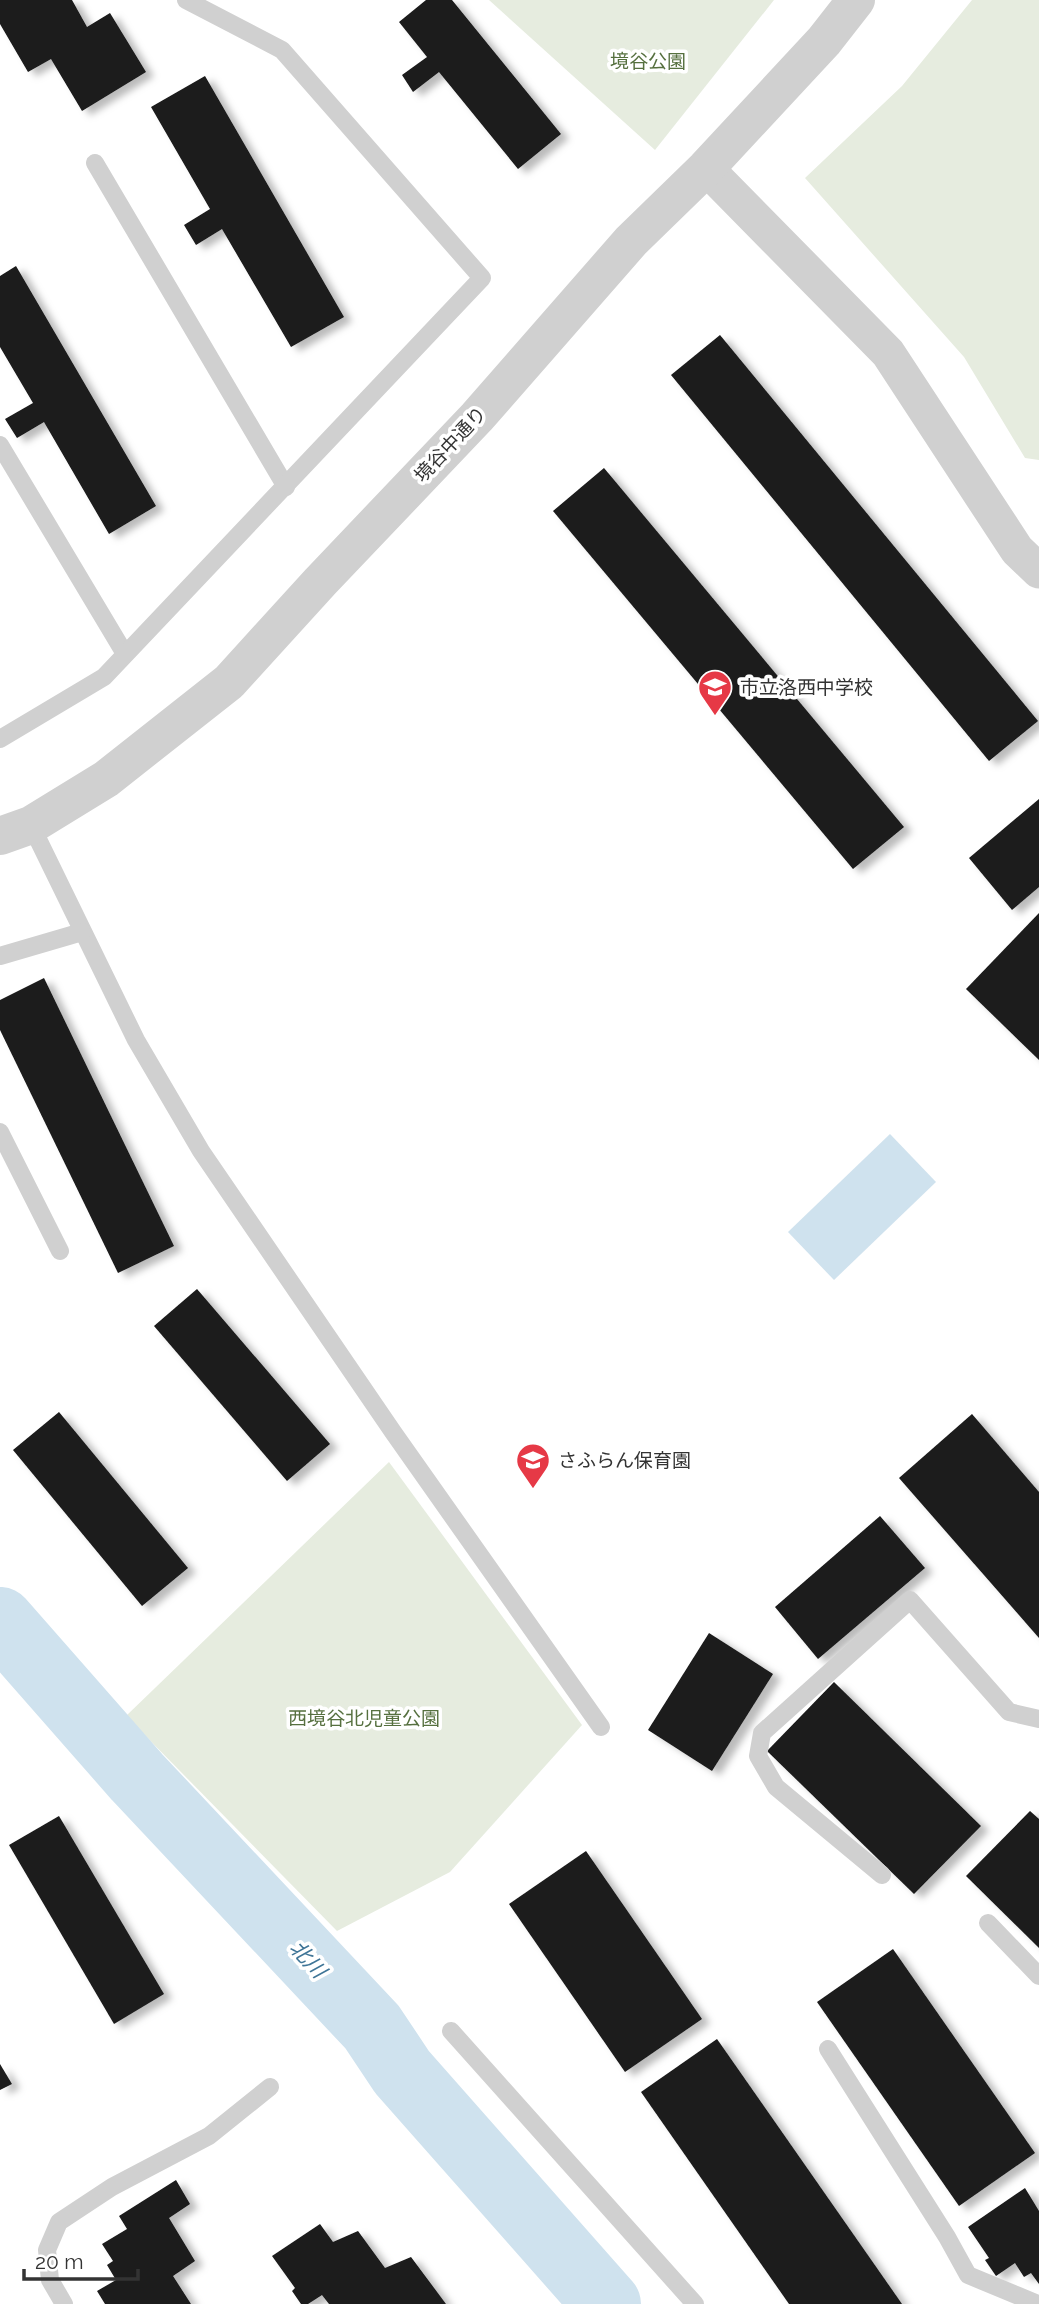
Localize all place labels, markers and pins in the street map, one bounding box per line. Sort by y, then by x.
school or university icon: 市立洛西中学校 [696,668,734,717]
place label: 市立洛西中学校 [740,676,873,698]
school or university icon: さふらん保育園 [514,1441,552,1490]
place label: さふらん保育園 [558,1449,691,1471]

